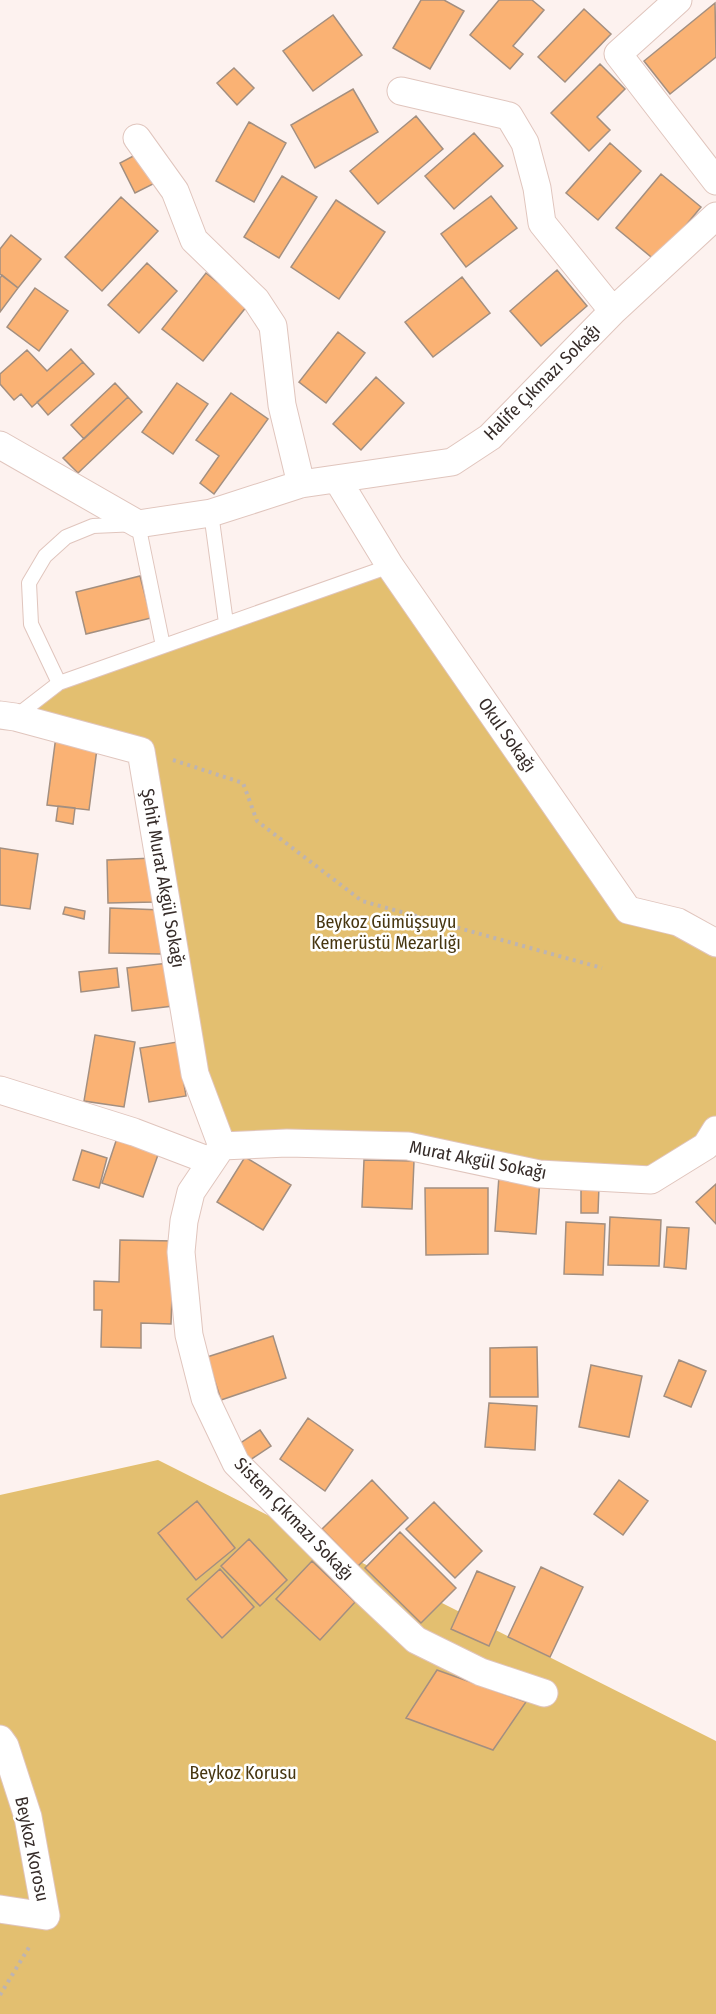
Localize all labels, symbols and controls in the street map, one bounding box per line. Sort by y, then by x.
street label: Halife Çıkmazı Sokağı [479,319,605,445]
street label: Okul Sokağı [473,693,541,777]
street label: Şehit Murat Akgül Sokağı [136,787,190,969]
park label: Beykoz Gümüşsuyu Kemerüstü Mezarlığı [311,911,461,954]
street label: Murat Akgül Sokağı [407,1136,549,1184]
street label: Sistem Çıkmazı Sokağı [230,1453,358,1585]
park label: Beykoz Korusu [189,1762,297,1784]
street label: Beykoz Korosu [10,1795,54,1903]

